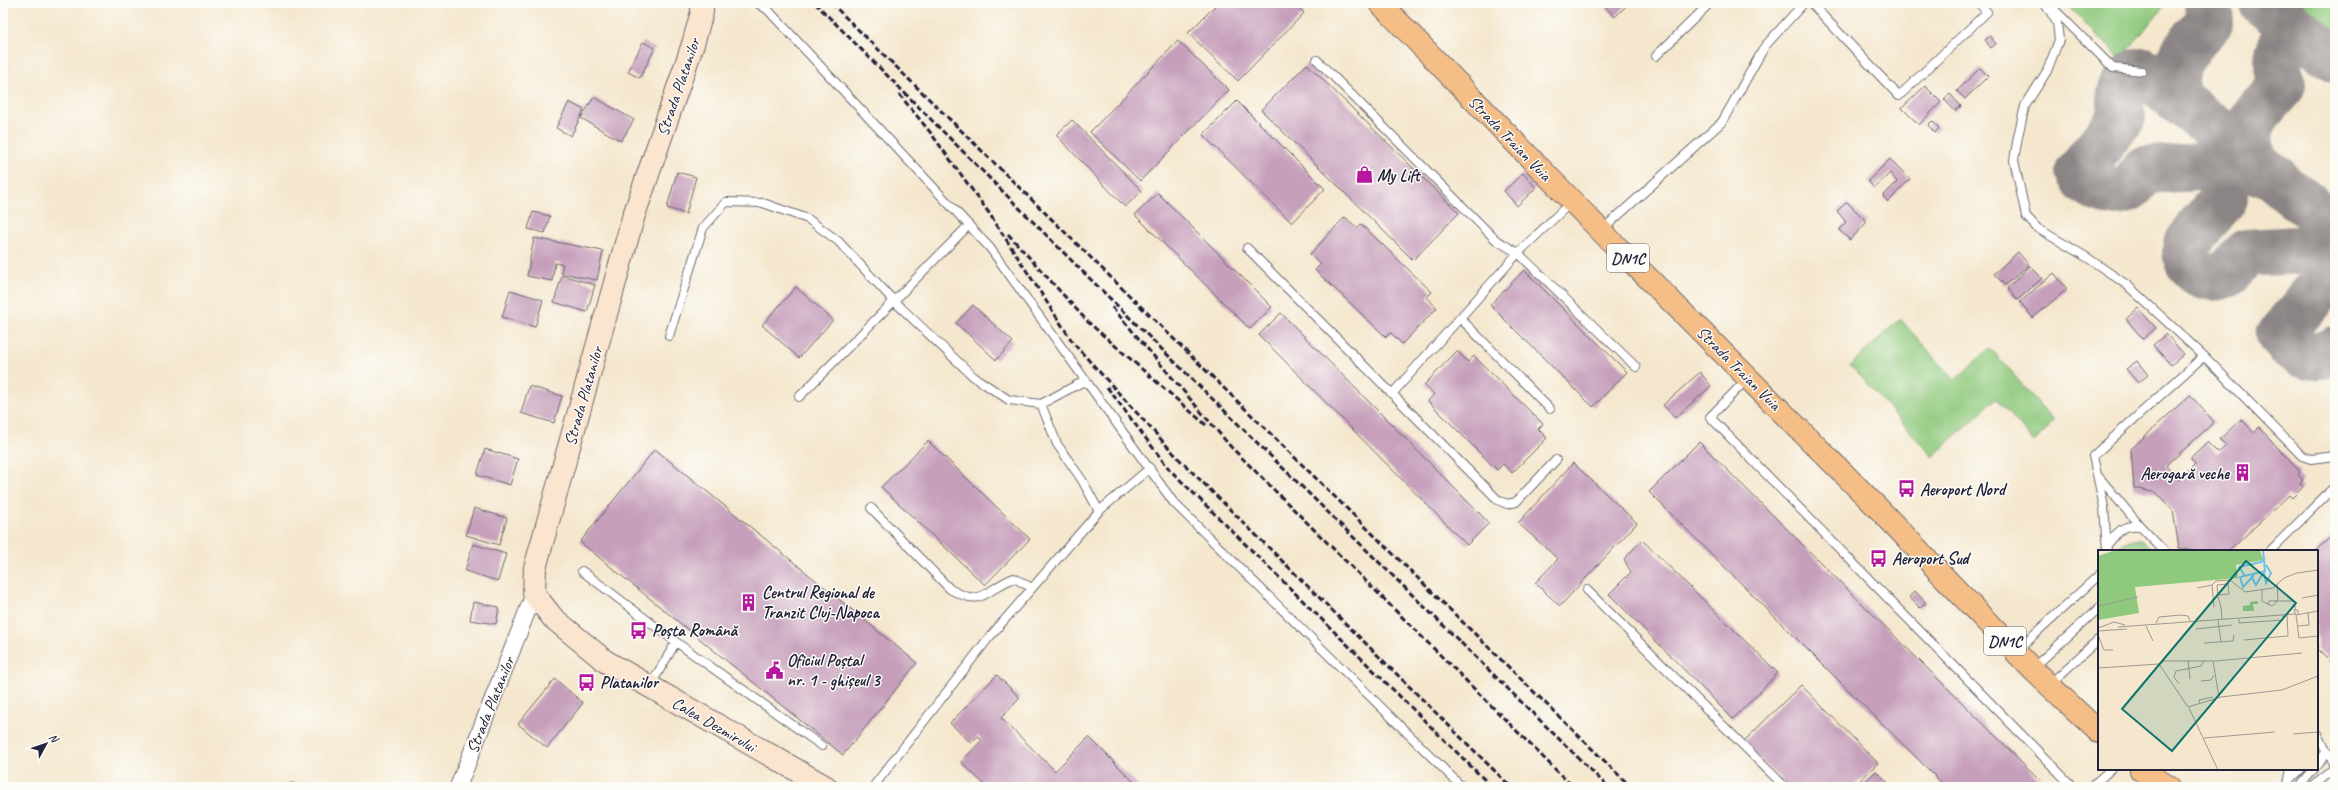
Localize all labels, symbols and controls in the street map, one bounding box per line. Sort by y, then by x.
street label: Strada Platanilor [652,34,706,139]
street label: Strada Traian Vuia [1464,91,1556,186]
shop icon: My Lift [1354,165,1374,185]
place label: My Lift [1377,165,1422,186]
road number: DN1C [1607,244,1649,272]
street label: Strada Traian Vuia [1692,322,1786,416]
street label: Strada Platanilor [559,342,608,448]
place label: Aerogară veche [2140,463,2230,484]
building icon: Aerogară veche [2232,463,2252,483]
bus stop icon: Aeroport Nord [1897,479,1917,499]
place label: Aeroport Nord [1920,479,2008,500]
bus stop icon: Aeroport Sud [1869,548,1889,568]
place label: Aeroport Sud [1892,548,1971,569]
inset map [2098,550,2318,770]
place label: Centrul Regional de Tranzit Cluj-Napoca [762,582,881,623]
building icon: Centrul Regional de Tranzit Cluj-Napoca [739,592,759,612]
bus stop icon: Poșta Română [629,620,649,640]
place label: Poșta Română [652,620,739,641]
road number: DN1C [1984,627,2026,655]
place label: Oficiul Poștal nr. 1 - ghișeul 3 [787,650,881,691]
street label: Strada Platanilor [462,652,520,756]
public building icon: Oficiul Poștal nr. 1 - ghișeul 3 [764,660,784,680]
bus stop icon: Platanilor [577,672,597,692]
place label: Platanilor [600,672,660,693]
street label: Calea Dezmirului [668,692,761,758]
north arrow [26,724,66,764]
text: N [46,730,63,746]

